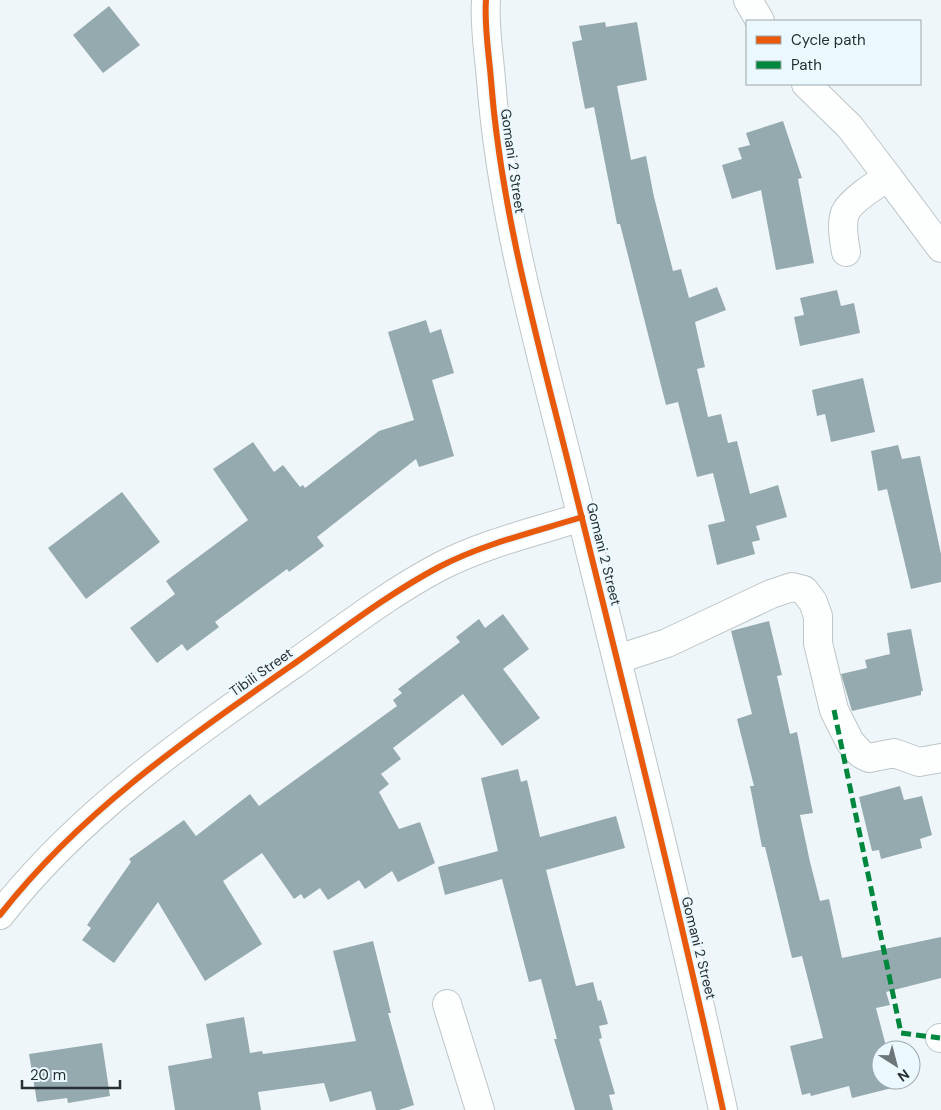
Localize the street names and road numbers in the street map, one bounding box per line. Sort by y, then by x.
street label: Gomani 2 Street [497,107,529,215]
street label: Gomani 2 Street [582,501,626,607]
street label: Tibili Street [226,644,296,700]
street label: Gomani 2 Street [677,895,721,1001]

